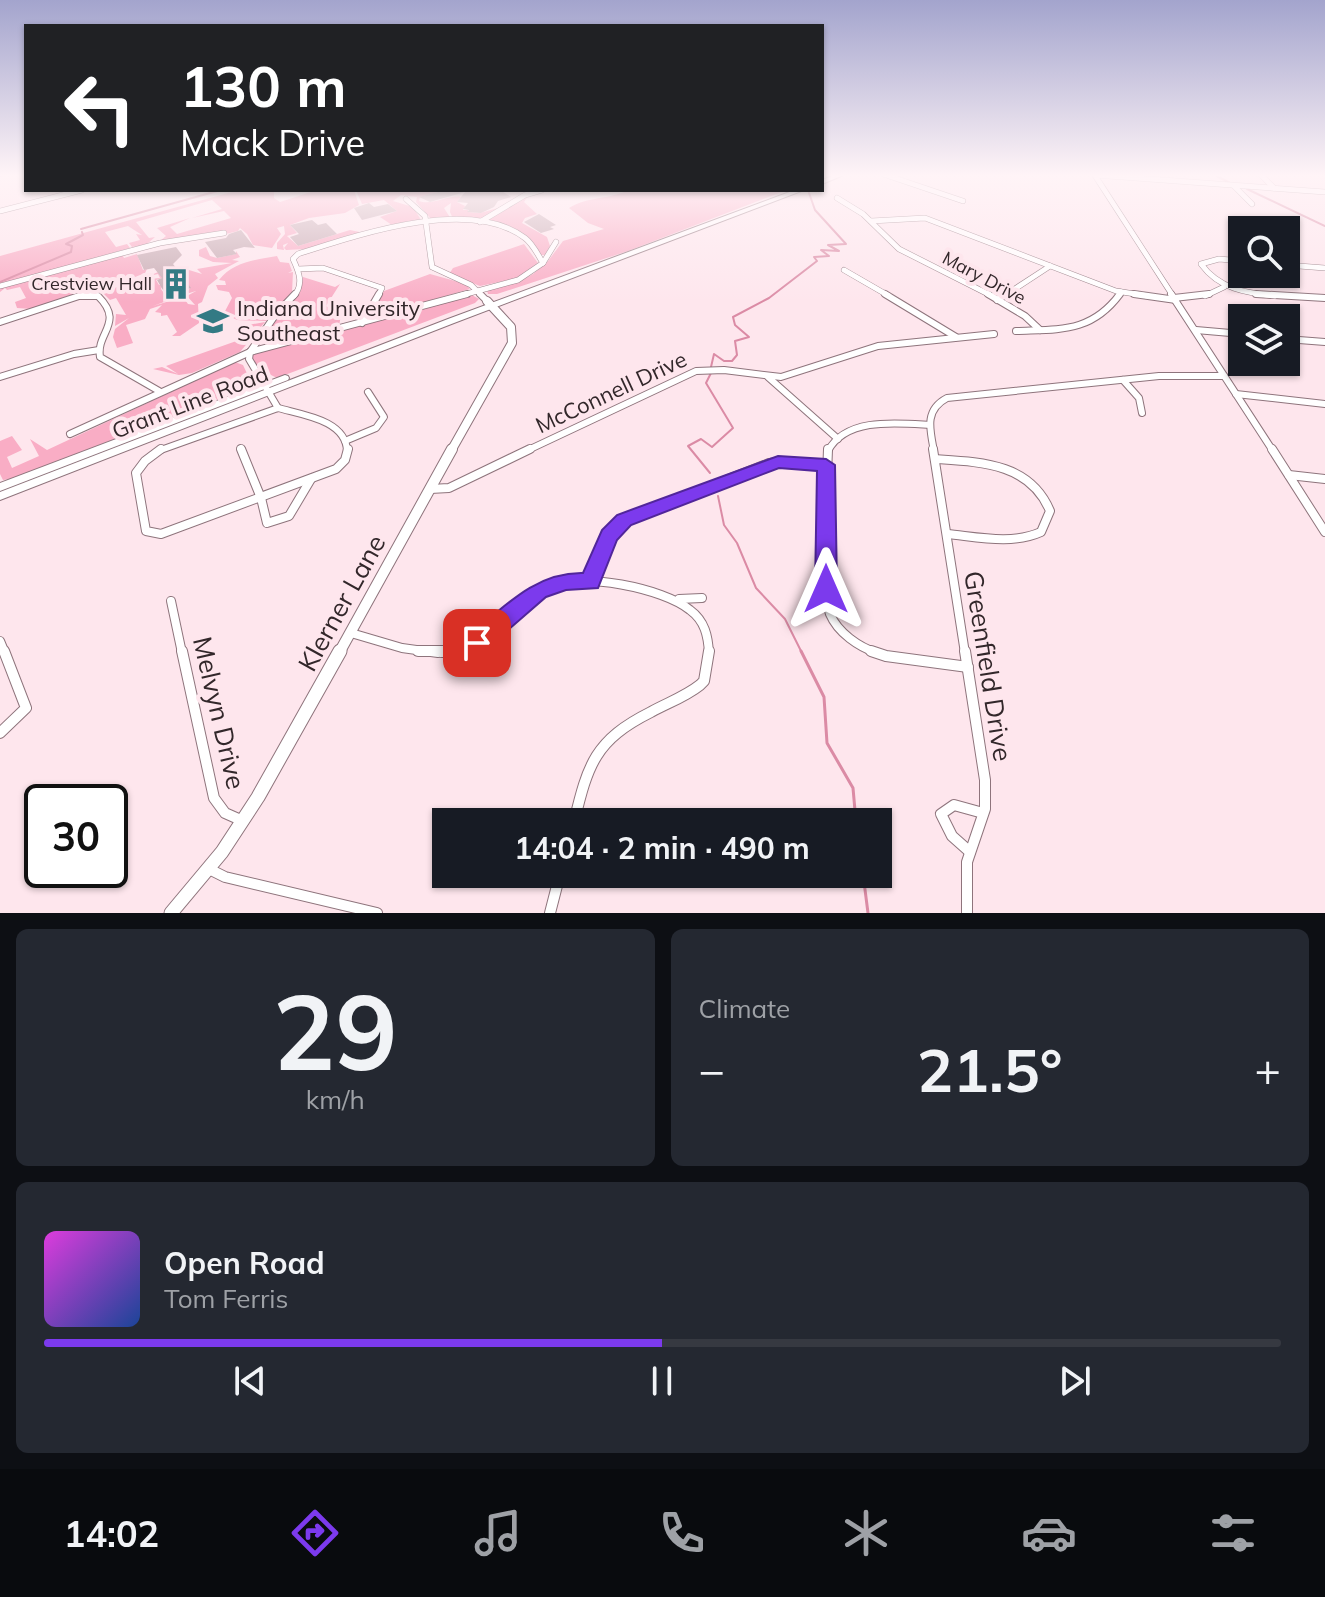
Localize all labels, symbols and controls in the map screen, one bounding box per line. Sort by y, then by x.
text: 130 m [180,51,347,121]
icon: left [48,56,152,160]
text: Mack Drive [180,120,365,165]
map controls [1228,216,1300,376]
button: search [1228,216,1300,288]
street label: Mary Drive [939,246,1030,309]
building icon: Crestview Hall [159,267,193,301]
place label: Crestview Hall [31,272,152,295]
place label: Indiana University Southeast [237,294,421,347]
school or university icon: Indiana University Southeast [196,304,230,338]
button: layers [1228,304,1300,376]
street label: McConnell Drive [531,345,691,439]
street label: Grant Line Road [108,359,272,445]
street label: Klerner Lane [291,529,393,677]
position arrow [784,547,868,631]
street label: Greenfield Drive [957,568,1020,763]
pin [443,609,511,677]
icon: arrive [455,621,499,665]
street label: Melvyn Drive [186,633,253,792]
speed limit sign: 30 [24,784,128,888]
text: 14:04 · 2 min · 490 m [514,829,810,867]
text: 29 [273,965,398,1096]
text: Climate [699,992,790,1025]
text: 21.5° [917,1032,1063,1107]
text: − [699,1042,725,1097]
text: + [1255,1042,1281,1097]
text: km/h [306,1083,365,1116]
text: Open Road [164,1244,325,1282]
text: Tom Ferris [164,1282,288,1315]
icon: previous [228,1359,272,1403]
icon: pause [640,1359,684,1403]
icon: next [1053,1359,1097,1403]
icon: directions [287,1505,343,1561]
icon: music [470,1505,526,1561]
icon: phone [654,1505,710,1561]
icon: climate [838,1505,894,1561]
icon: car [1021,1505,1077,1561]
icon: filters [1205,1505,1261,1561]
text: 14:02 [64,1511,159,1556]

